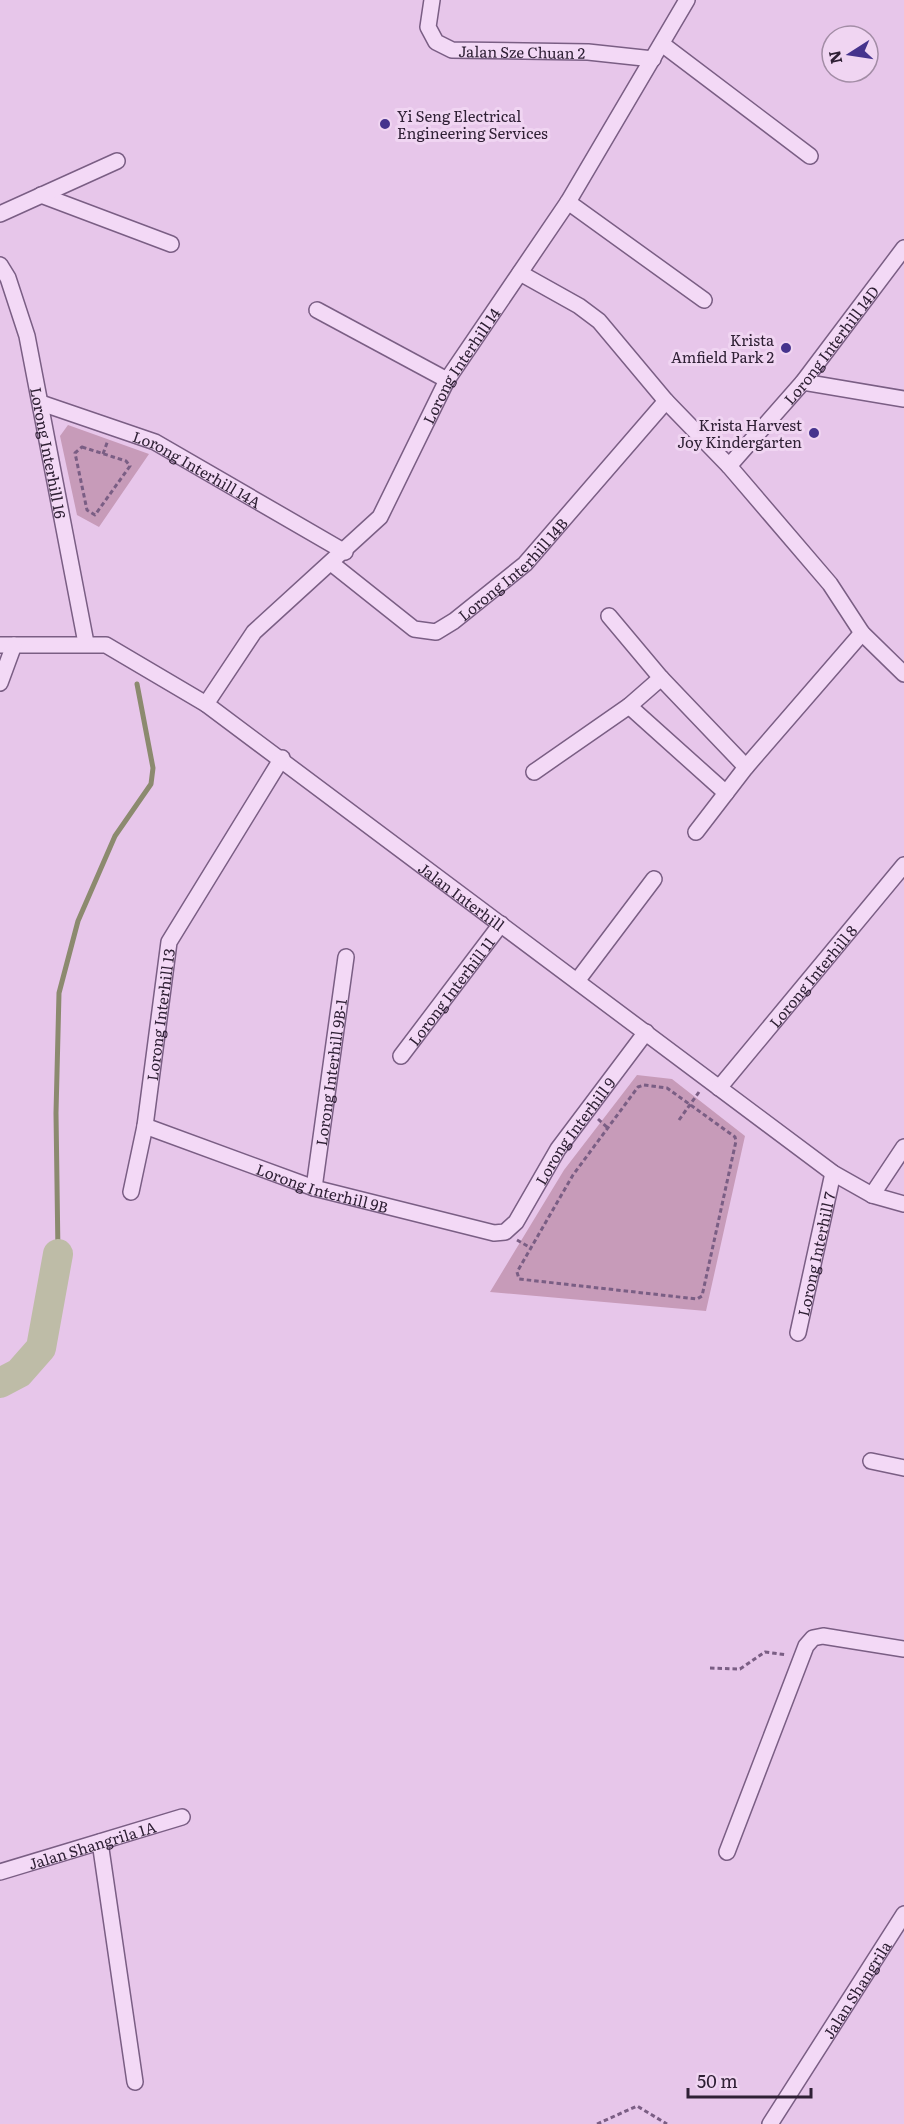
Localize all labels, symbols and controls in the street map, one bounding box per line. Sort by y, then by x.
north arrow [820,24,880,84]
street label: Jalan Sze Chuan 2 [458,39,586,63]
text: N [821,48,847,66]
place label: Yi Seng Electrical Engineering Services [397,104,548,144]
marker: Yi Seng Electrical Engineering Services [378,117,392,131]
street label: Lorong Interhill 14D [777,280,884,409]
street label: Lorong Interhill 14 [416,303,505,427]
place label: Krista Amfield Park 2 [671,328,775,368]
marker: Krista Amfield Park 2 [779,341,793,355]
street label: Lorong Interhill 16 [26,385,73,520]
place label: Krista Harvest Joy Kindergarten [677,413,802,453]
street label: Lorong Interhill 14A [130,424,266,513]
marker: Krista Harvest Joy Kindergarten [807,426,821,440]
street label: Lorong Interhill 14B [452,512,572,625]
street label: Jalan Interhill [414,856,510,936]
street label: Lorong Interhill 8 [763,919,862,1032]
street label: Lorong Interhill 11 [402,931,499,1050]
street label: Lorong Interhill 13 [140,947,180,1082]
street label: Lorong Interhill 9B-1 [308,997,352,1147]
street label: Lorong Interhill 9 [528,1072,620,1189]
street label: Lorong Interhill 9B [253,1156,391,1218]
street label: Lorong Interhill 7 [791,1189,840,1318]
street label: Jalan Shangrila 1A [25,1814,159,1874]
street label: Jalan Shangrila [816,1935,896,2043]
scale bar [688,2061,811,2099]
text: 50 m [697,2067,738,2094]

